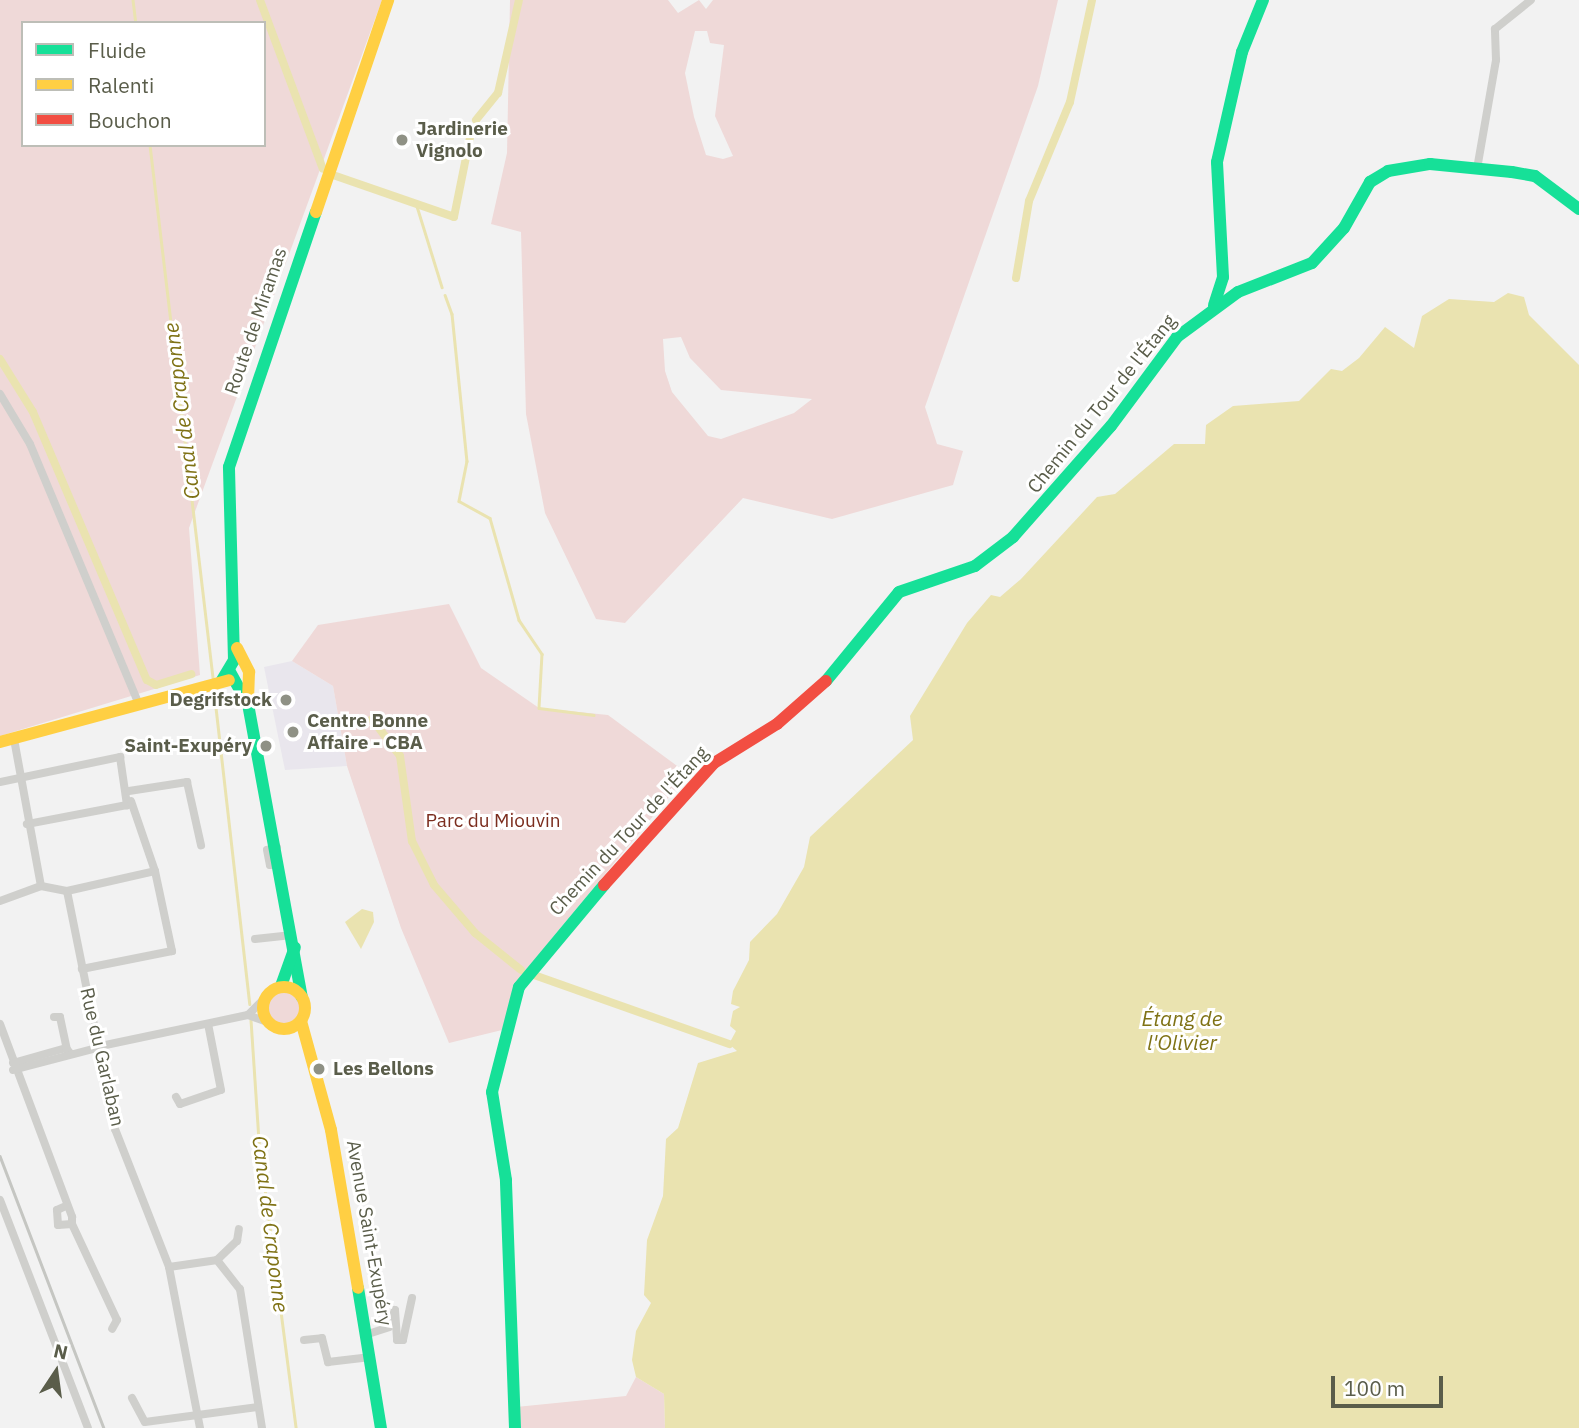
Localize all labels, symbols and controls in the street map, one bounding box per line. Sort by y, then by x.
legend [21,21,266,147]
text: Fluide [88,36,146,64]
text: Ralenti [88,71,154,99]
text: Bouchon [88,106,172,134]
place label: Jardinerie Vignolo [416,118,508,162]
marker: Jardinerie Vignolo [394,132,410,148]
street label: Route de Miramas [220,245,292,397]
street label: Chemin du Tour de l'Étang [1023,310,1181,498]
water label: Canal de Craponne [158,321,204,501]
place label: Degrifstock [169,689,272,711]
marker: Degrifstock [278,692,294,708]
place label: Centre Bonne Affaire - CBA [307,710,428,754]
marker: Centre Bonne Affaire - CBA [285,724,301,740]
place label: Saint-Exupéry [124,735,252,757]
marker: Saint-Exupéry [258,738,274,754]
street label: Chemin du Tour de l'Étang [545,742,713,920]
park label: Parc du Miouvin [425,810,561,832]
street label: Rue du Garlaban [75,985,129,1129]
water label: Étang de l'Olivier [1141,1005,1223,1055]
place label: Les Bellons [333,1058,434,1080]
marker: Les Bellons [311,1061,327,1077]
water label: Canal de Craponne [248,1134,294,1314]
street label: Avenue Saint-Exupéry [341,1138,397,1328]
north arrow [21,1337,91,1407]
text: N [51,1338,70,1365]
scale bar [1334,1362,1446,1406]
text: 100 m [1344,1374,1405,1402]

